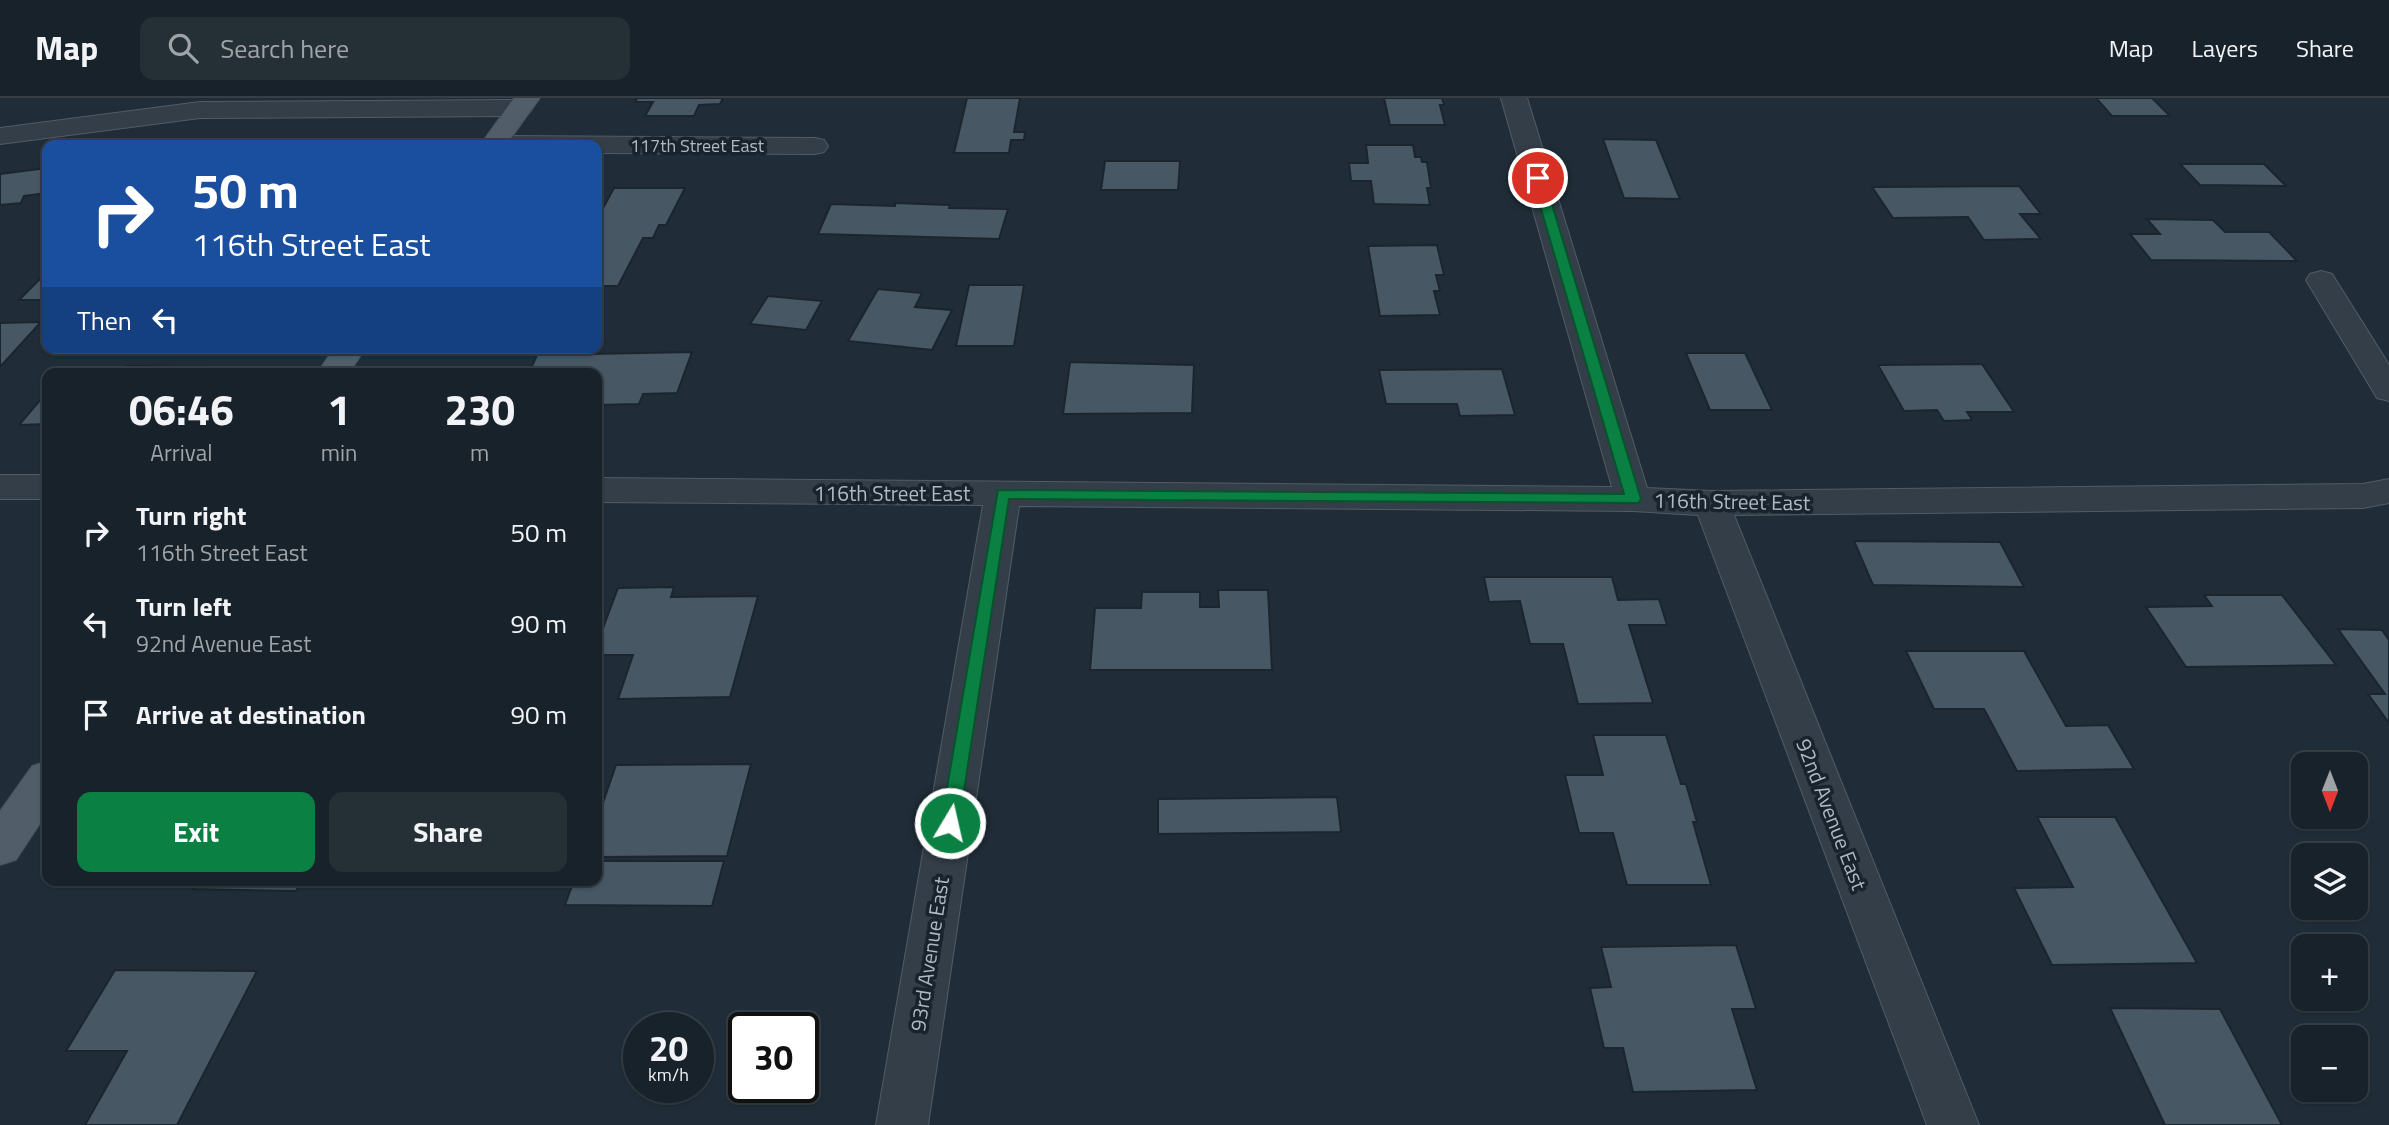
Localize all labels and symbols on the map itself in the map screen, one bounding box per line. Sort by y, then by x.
street label: 117th Street East [630,132,765,159]
pin [1508,148,1568,208]
street label: 116th Street East [814,477,971,509]
street label: 116th Street East [1653,484,1811,518]
street label: 92nd Avenue East [1788,734,1876,895]
north arrow [2291,752,2368,830]
position arrow [913,786,987,860]
street label: 93rd Avenue East [901,874,957,1033]
speed limit sign: 30 [728,1012,819,1103]

